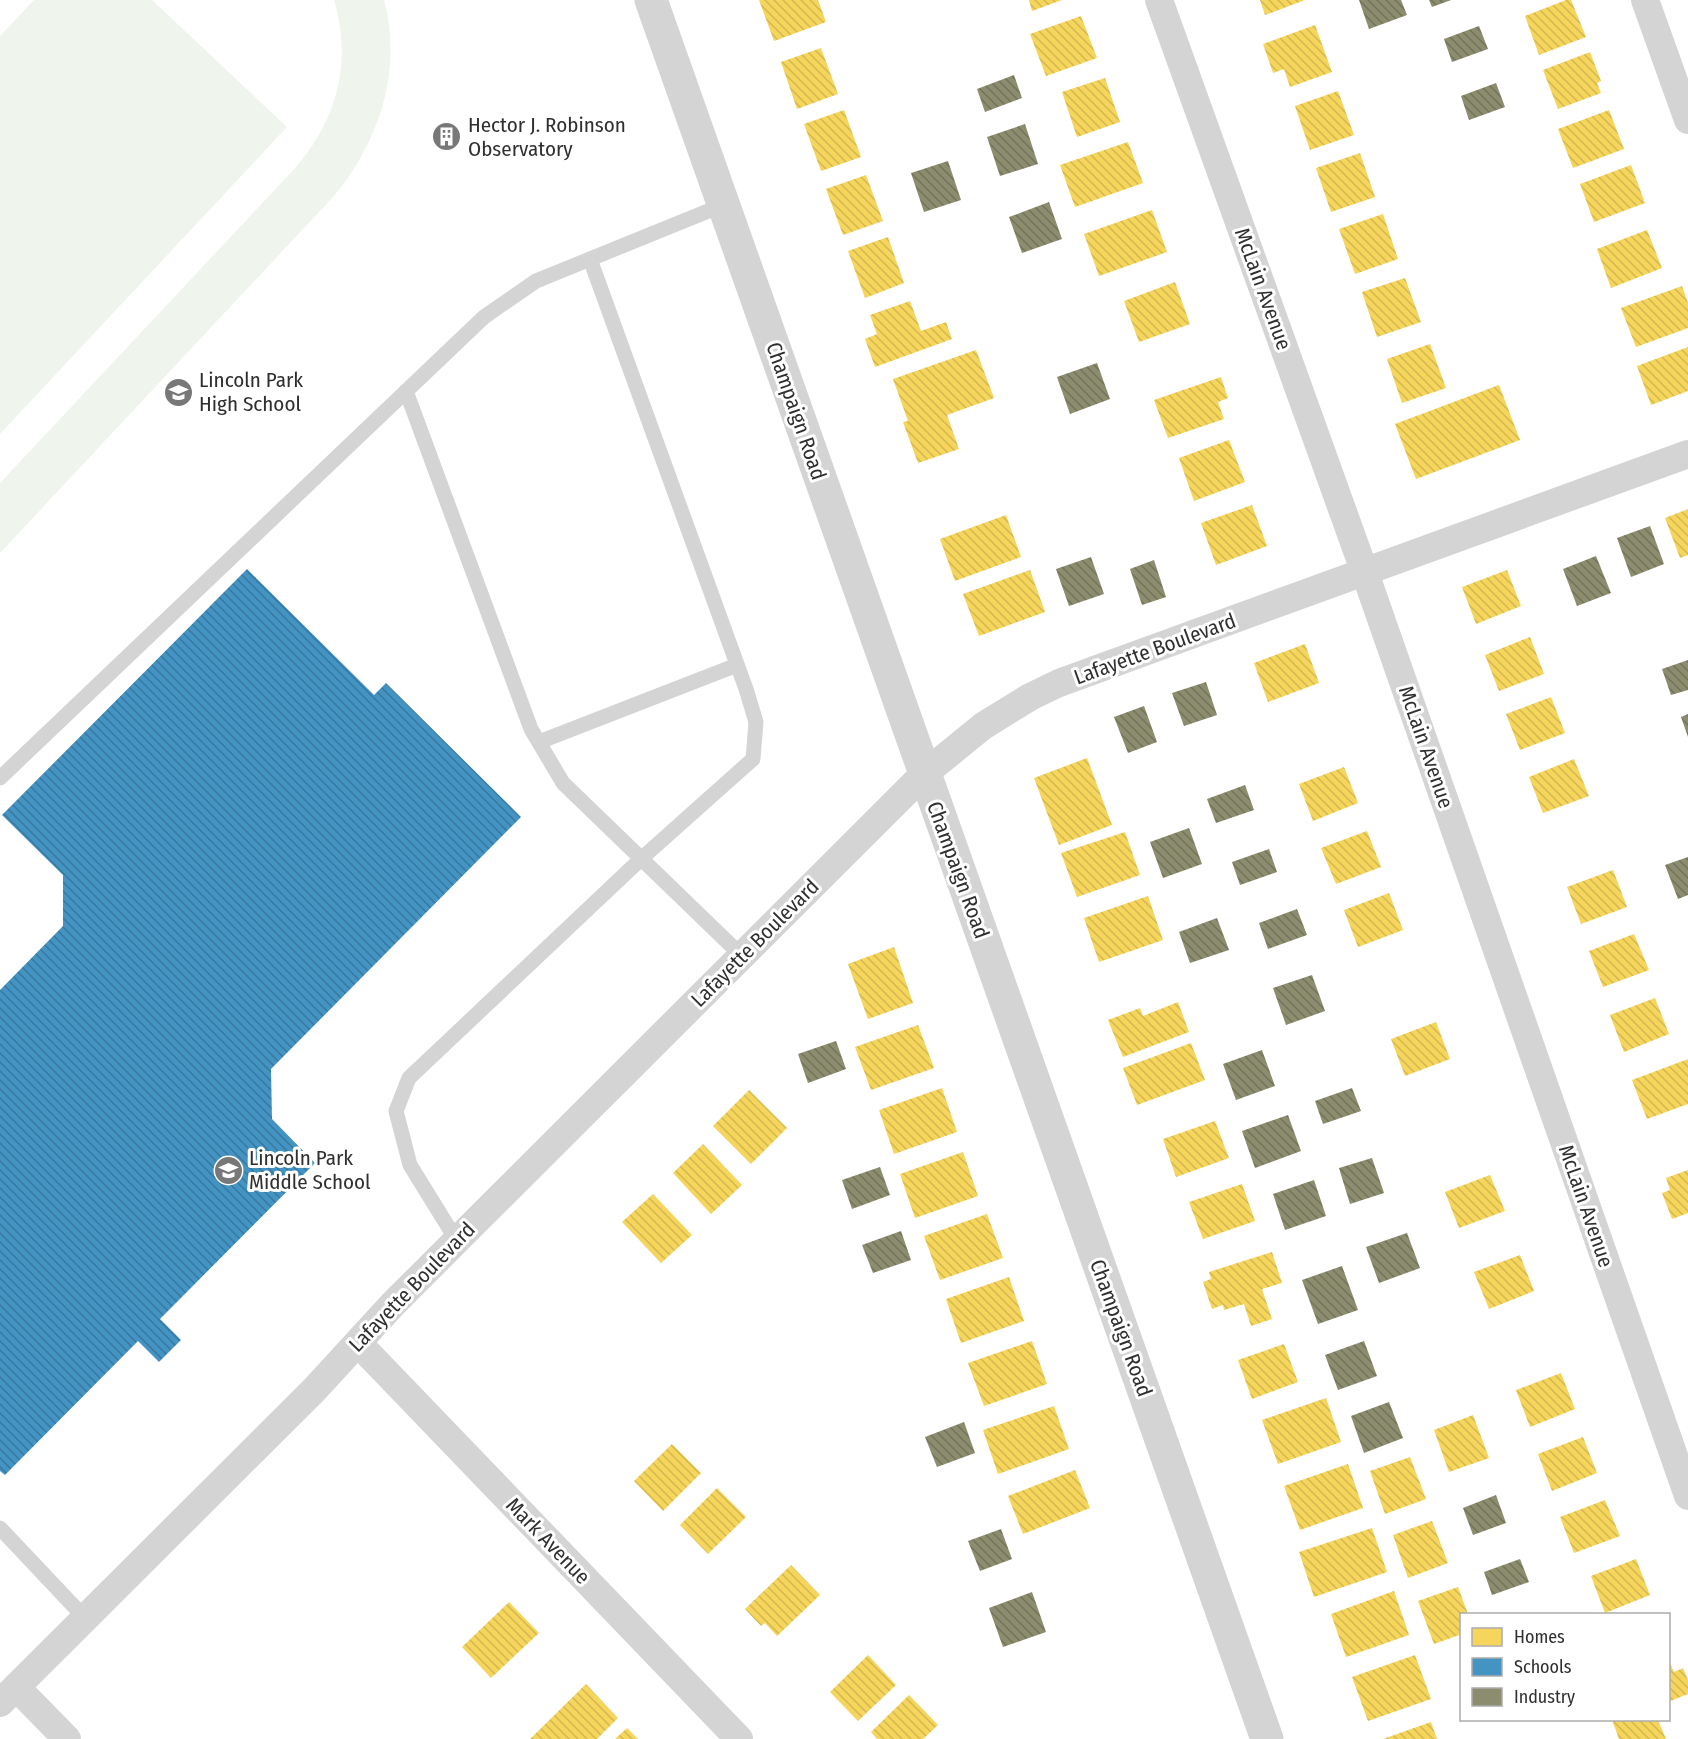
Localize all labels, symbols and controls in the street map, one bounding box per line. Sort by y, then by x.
place label: Hector J. Robinson Observatory [468,112,626,162]
building icon: Hector J. Robinson Observatory [431,121,463,153]
street label: McLain Avenue [1229,225,1297,353]
street label: Champaign Road [760,339,832,483]
place label: Lincoln Park High School [199,367,303,417]
school or university icon: Lincoln Park High School [162,376,194,408]
street label: Lafayette Boulevard [1071,608,1239,690]
street label: McLain Avenue [1393,682,1459,812]
street label: Champaign Road [921,798,995,942]
street label: Lafayette Boulevard [686,874,824,1012]
street label: McLain Avenue [1553,1141,1619,1271]
place label: Lincoln Park Middle School [249,1145,371,1195]
school or university icon: Lincoln Park Middle School [212,1154,244,1186]
street label: Lafayette Boulevard [343,1217,481,1357]
street label: Champaign Road [1084,1256,1158,1400]
street label: Mark Avenue [500,1492,596,1590]
legend [1460,1613,1670,1721]
text: Homes [1514,1626,1565,1648]
text: Schools [1514,1656,1572,1678]
text: Industry [1514,1686,1575,1708]

